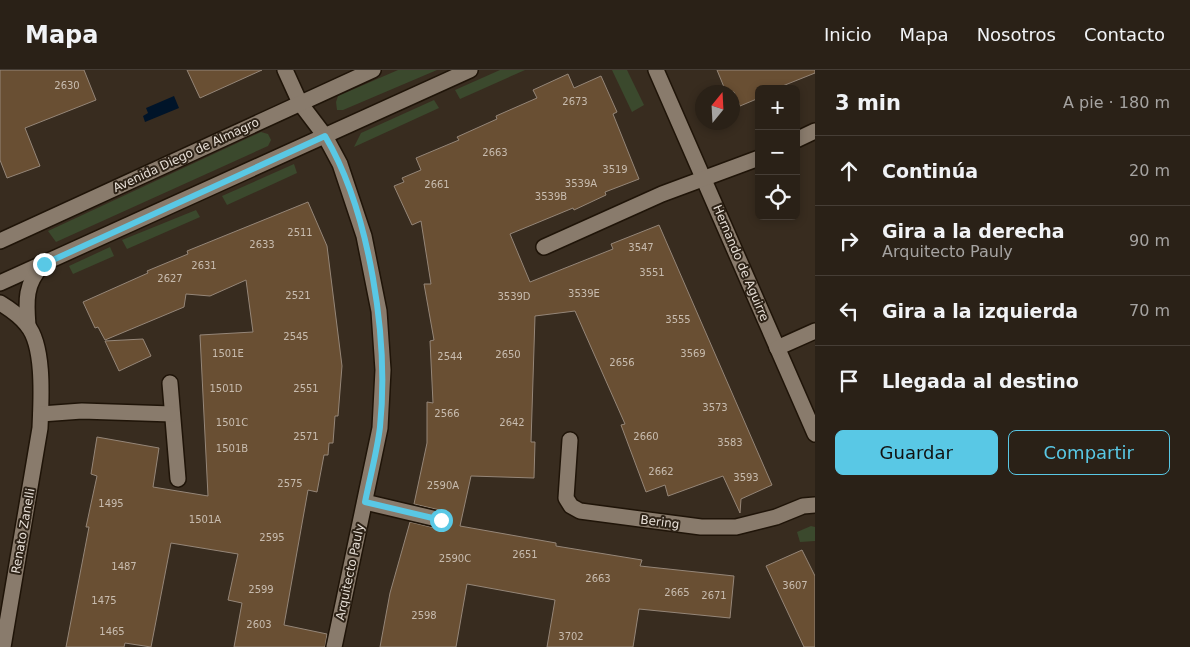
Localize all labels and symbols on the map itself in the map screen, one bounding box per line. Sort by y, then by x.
house number: 2630 [54,80,80,91]
north arrow [695,85,740,130]
house number: 2673 [562,96,588,107]
street label: Avenida Diego de Almagro [111,115,261,195]
house number: 2663 [482,147,508,158]
house number: 3519 [602,164,628,175]
house number: 3539A [565,178,597,189]
house number: 2661 [424,179,450,190]
house number: 3539B [535,191,567,202]
street label: Hernando de Aguirre [710,203,772,323]
house number: 2511 [287,227,313,238]
house number: 2633 [249,239,275,250]
house number: 3547 [628,242,654,253]
route end [33,253,56,276]
house number: 2631 [191,260,217,271]
house number: 3551 [639,267,665,278]
house number: 2627 [157,273,183,284]
house number: 3539E [568,288,600,299]
house number: 2521 [285,290,311,301]
house number: 3539D [497,291,531,302]
house number: 3555 [665,314,691,325]
house number: 2545 [283,331,309,342]
house number: 1501E [212,348,244,359]
house number: 3569 [680,348,706,359]
house number: 2650 [495,349,521,360]
house number: 2544 [437,351,463,362]
house number: 2656 [609,357,635,368]
house number: 1501D [209,383,243,394]
house number: 2551 [293,383,319,394]
house number: 3573 [702,402,728,413]
house number: 2566 [434,408,460,419]
house number: 1501C [216,417,248,428]
house number: 2642 [499,417,525,428]
house number: 2571 [293,431,319,442]
house number: 2660 [633,431,659,442]
house number: 3583 [717,437,743,448]
house number: 1501B [216,443,248,454]
house number: 2662 [648,466,674,477]
house number: 3593 [733,472,759,483]
house number: 2575 [277,478,303,489]
house number: 2590A [427,480,459,491]
street label: Renato Zanelli [9,487,37,575]
house number: 1495 [98,498,124,509]
route start [430,509,453,532]
street label: Bering [640,513,680,531]
house number: 1501A [189,514,221,525]
street label: Arquitecto Pauly [333,523,367,621]
house number: 2595 [259,532,285,543]
house number: 2651 [512,549,538,560]
house number: 2590C [439,553,471,564]
house number: 1487 [111,561,137,572]
house number: 2663 [585,573,611,584]
house number: 3607 [782,580,808,591]
house number: 2599 [248,584,274,595]
house number: 2665 [664,587,690,598]
house number: 2671 [701,590,727,601]
house number: 1475 [91,595,117,606]
house number: 2598 [411,610,437,621]
house number: 2603 [246,619,272,630]
house number: 1465 [99,626,125,637]
house number: 3702 [558,631,584,642]

